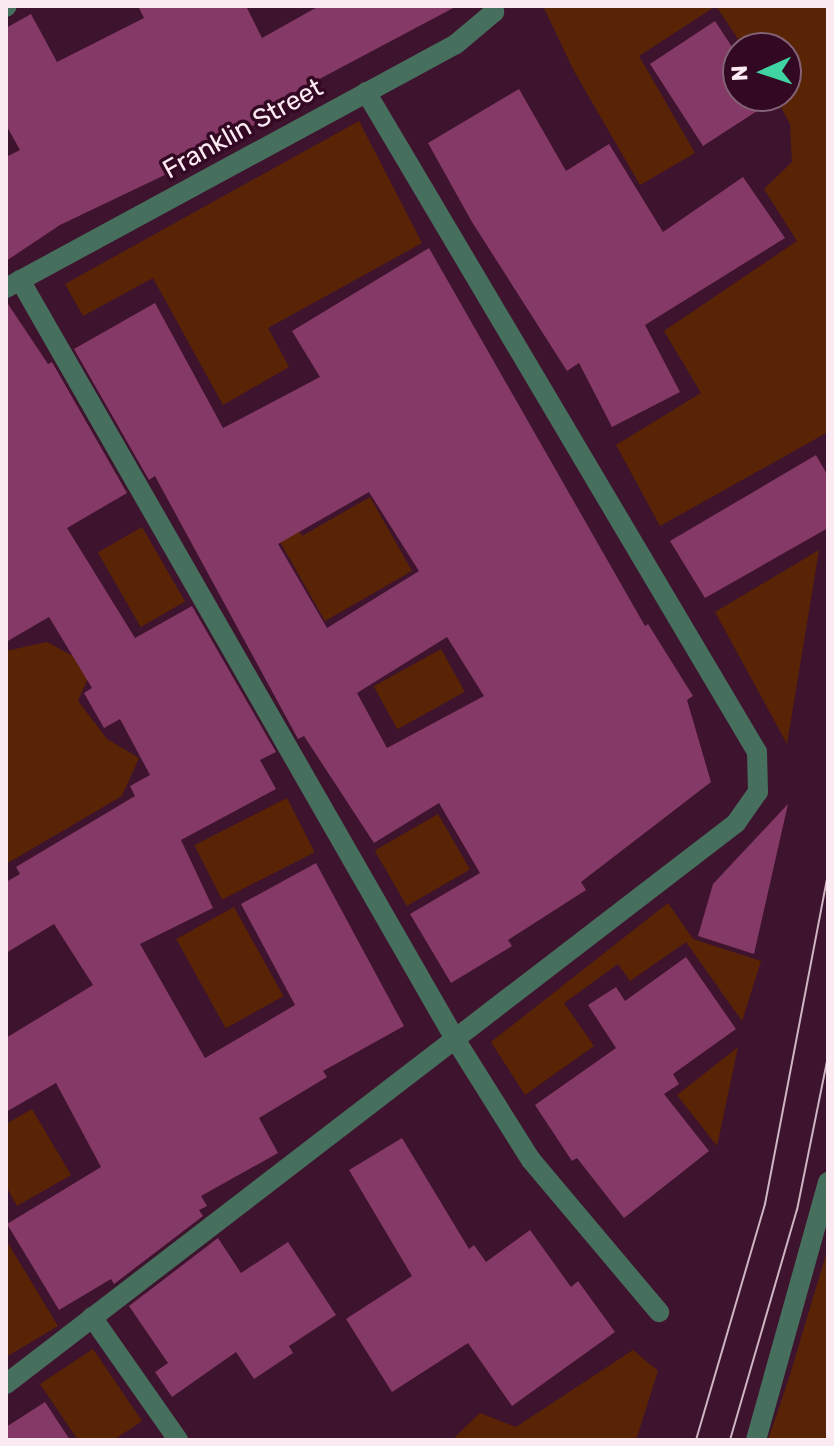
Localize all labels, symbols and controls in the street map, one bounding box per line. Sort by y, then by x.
north arrow [722,32,802,112]
text: N [726,65,753,82]
street label: Franklin Street [158,72,328,186]

